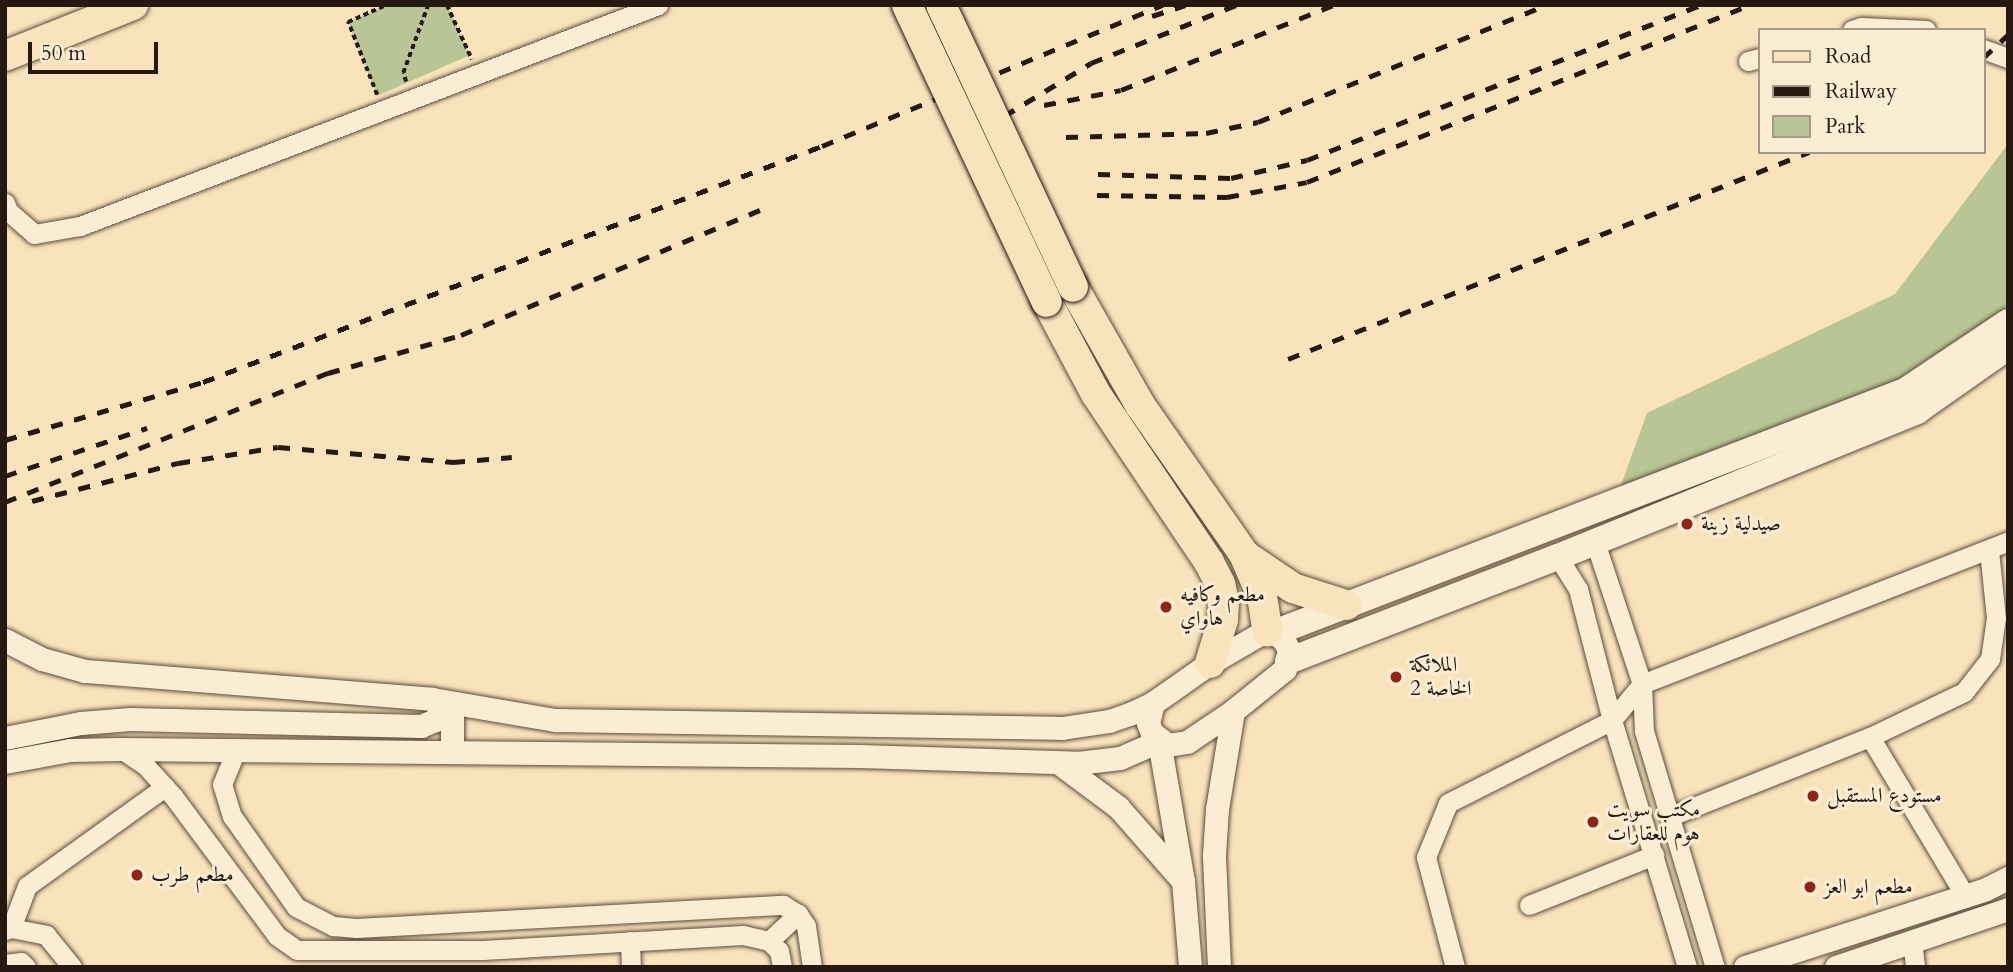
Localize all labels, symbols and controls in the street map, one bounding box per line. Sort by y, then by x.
scale bar [32,28,161,72]
legend [1758,28,1985,154]
text: 50 m [41,39,86,68]
text: Road [1825,42,1871,71]
text: Railway [1825,77,1897,106]
text: Park [1825,112,1865,141]
place label: صيدلية زينة [1701,511,1781,537]
marker: صيدلية زينة [1679,516,1695,532]
place label: مطعم وكافيه هاواي [1180,582,1265,632]
marker: مطعم وكافيه هاواي [1158,599,1174,615]
place label: الملائكة الخاصة 2 [1410,652,1472,702]
marker: الملائكة الخاصة 2 [1388,669,1404,685]
place label: مستودع المستقبل [1827,783,1942,809]
marker: مستودع المستقبل [1805,788,1821,804]
place label: مكتب سويت هوم للعقارات [1607,797,1700,847]
marker: مكتب سويت هوم للعقارات [1585,814,1601,830]
place label: مطعم طرب [151,862,234,888]
marker: مطعم طرب [129,867,145,883]
place label: مطعم ابو العز [1824,874,1913,900]
marker: مطعم ابو العز [1802,879,1818,895]

